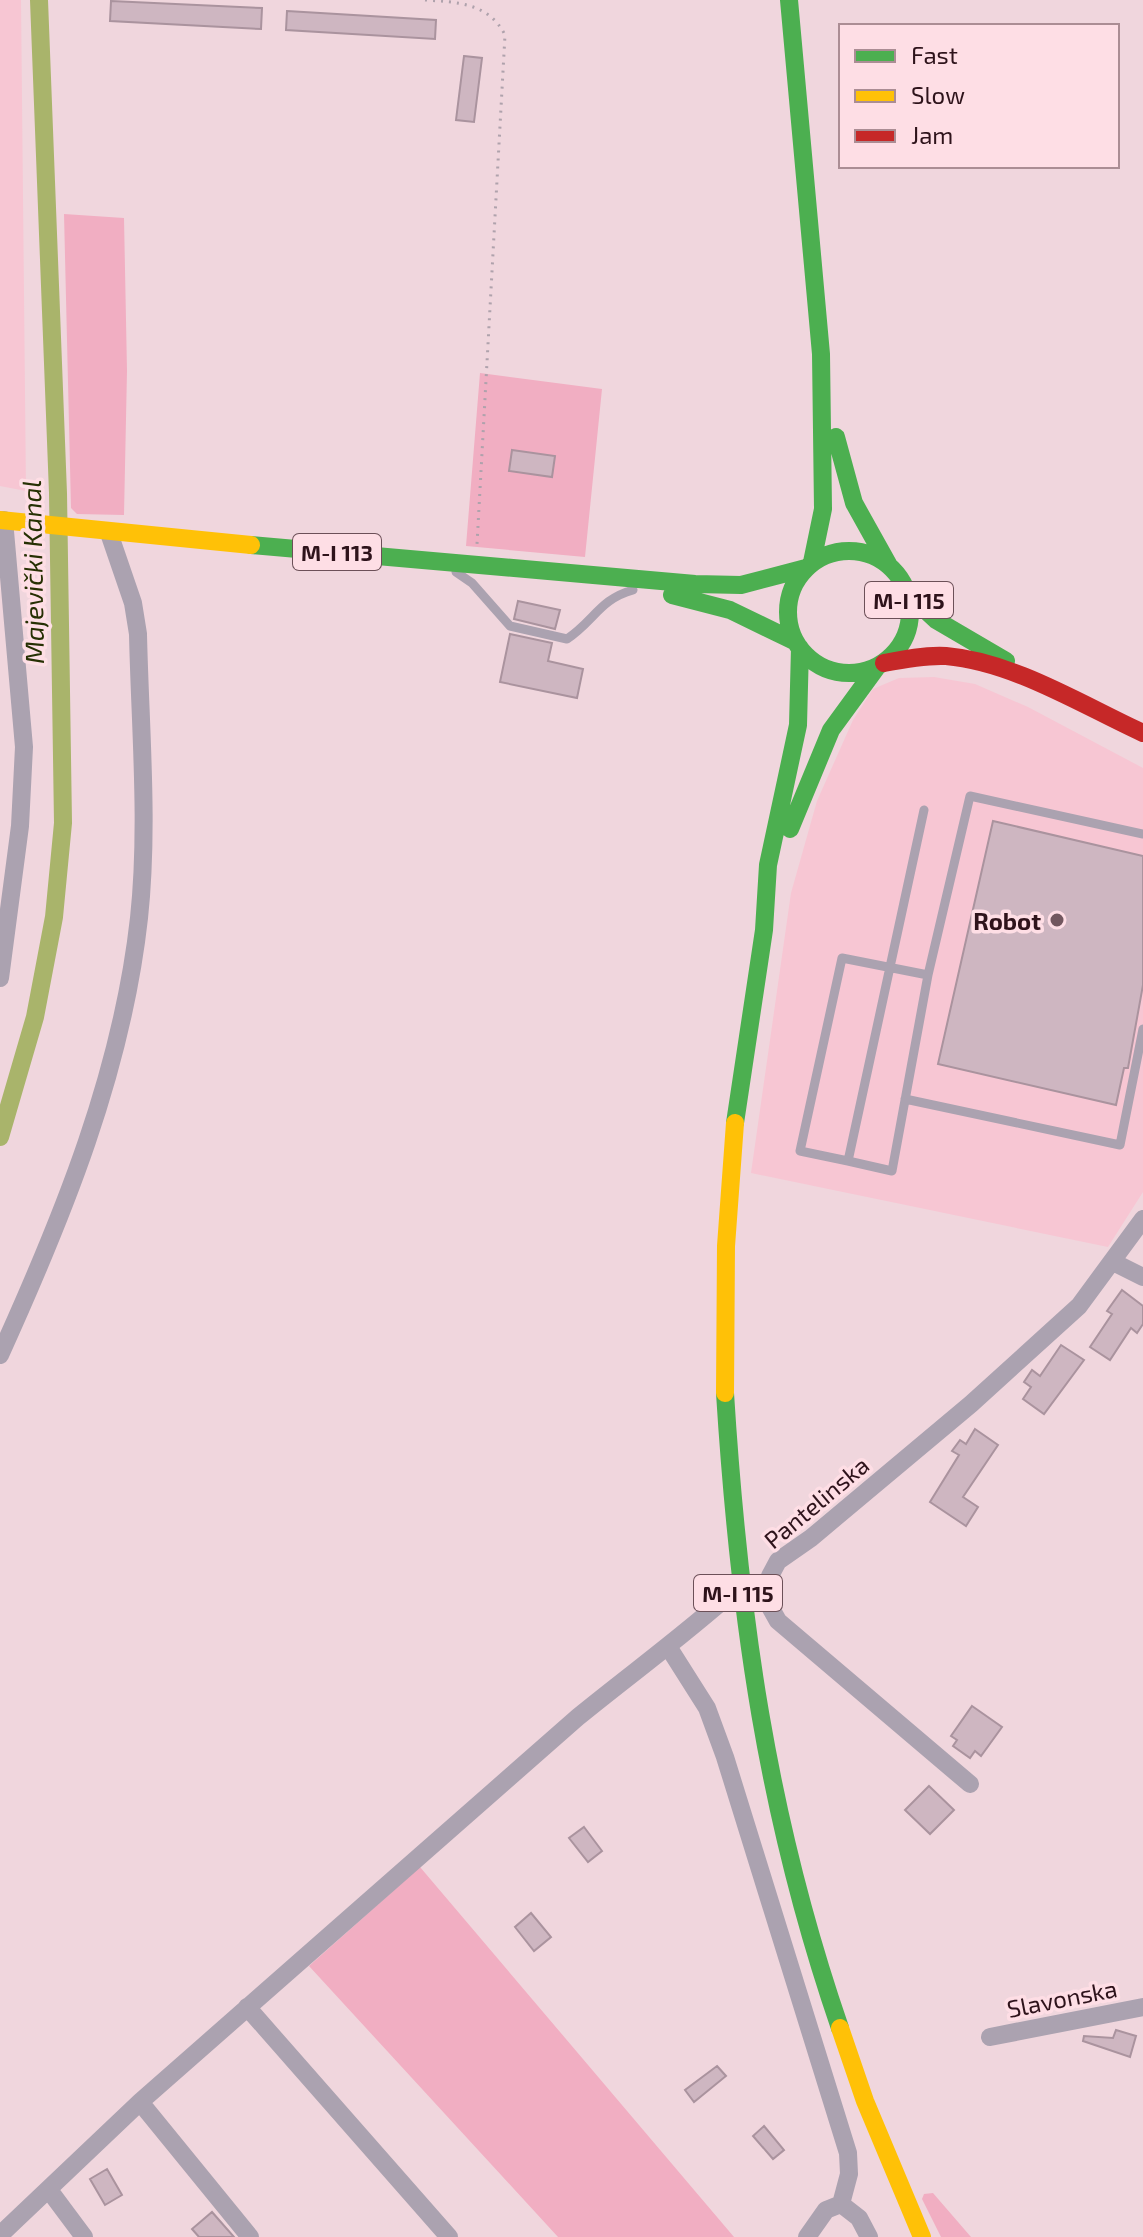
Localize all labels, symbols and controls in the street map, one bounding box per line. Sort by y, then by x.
legend [839,24,1119,168]
text: Fast [911,40,958,69]
text: Slow [911,80,965,109]
text: Jam [911,120,953,149]
water label: Majevički Kanal [15,480,49,664]
road number: M-I 113 [293,534,381,570]
road number: M-I 115 [865,582,953,618]
place label: Robot [973,906,1041,935]
marker: Robot [1048,911,1066,929]
street label: Pantelinska [758,1450,874,1554]
road number: M-I 115 [694,1575,782,1611]
street label: Slavonska [1004,1973,1120,2023]

